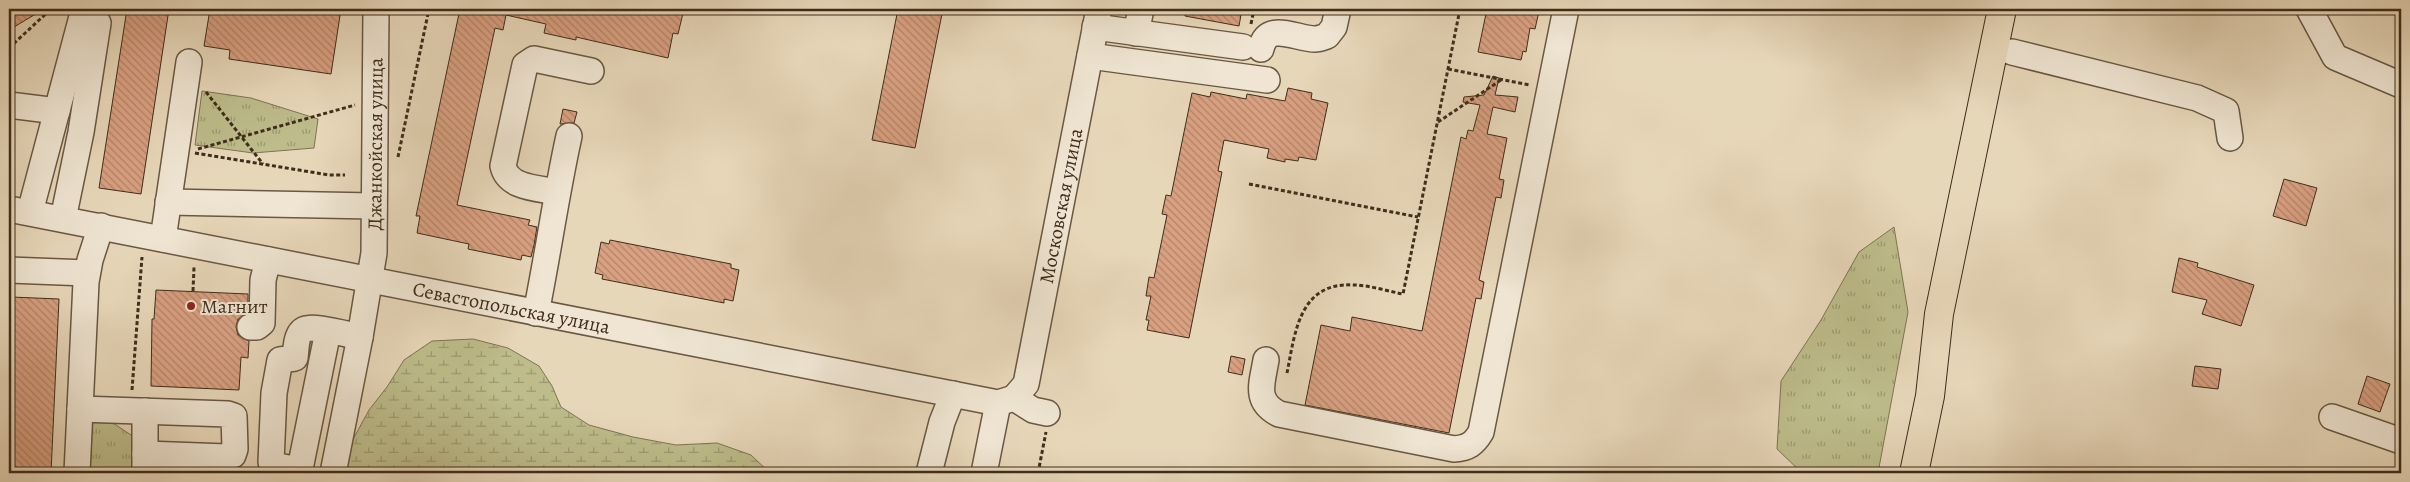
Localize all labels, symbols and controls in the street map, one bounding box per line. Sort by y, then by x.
street label: Джанкойская улица [361,57,390,231]
street label: Московская улица [1033,125,1090,286]
street label: Севастопольская улица [410,275,613,341]
place label: Магнит [201,293,268,320]
marker: Магнит [185,300,197,312]

